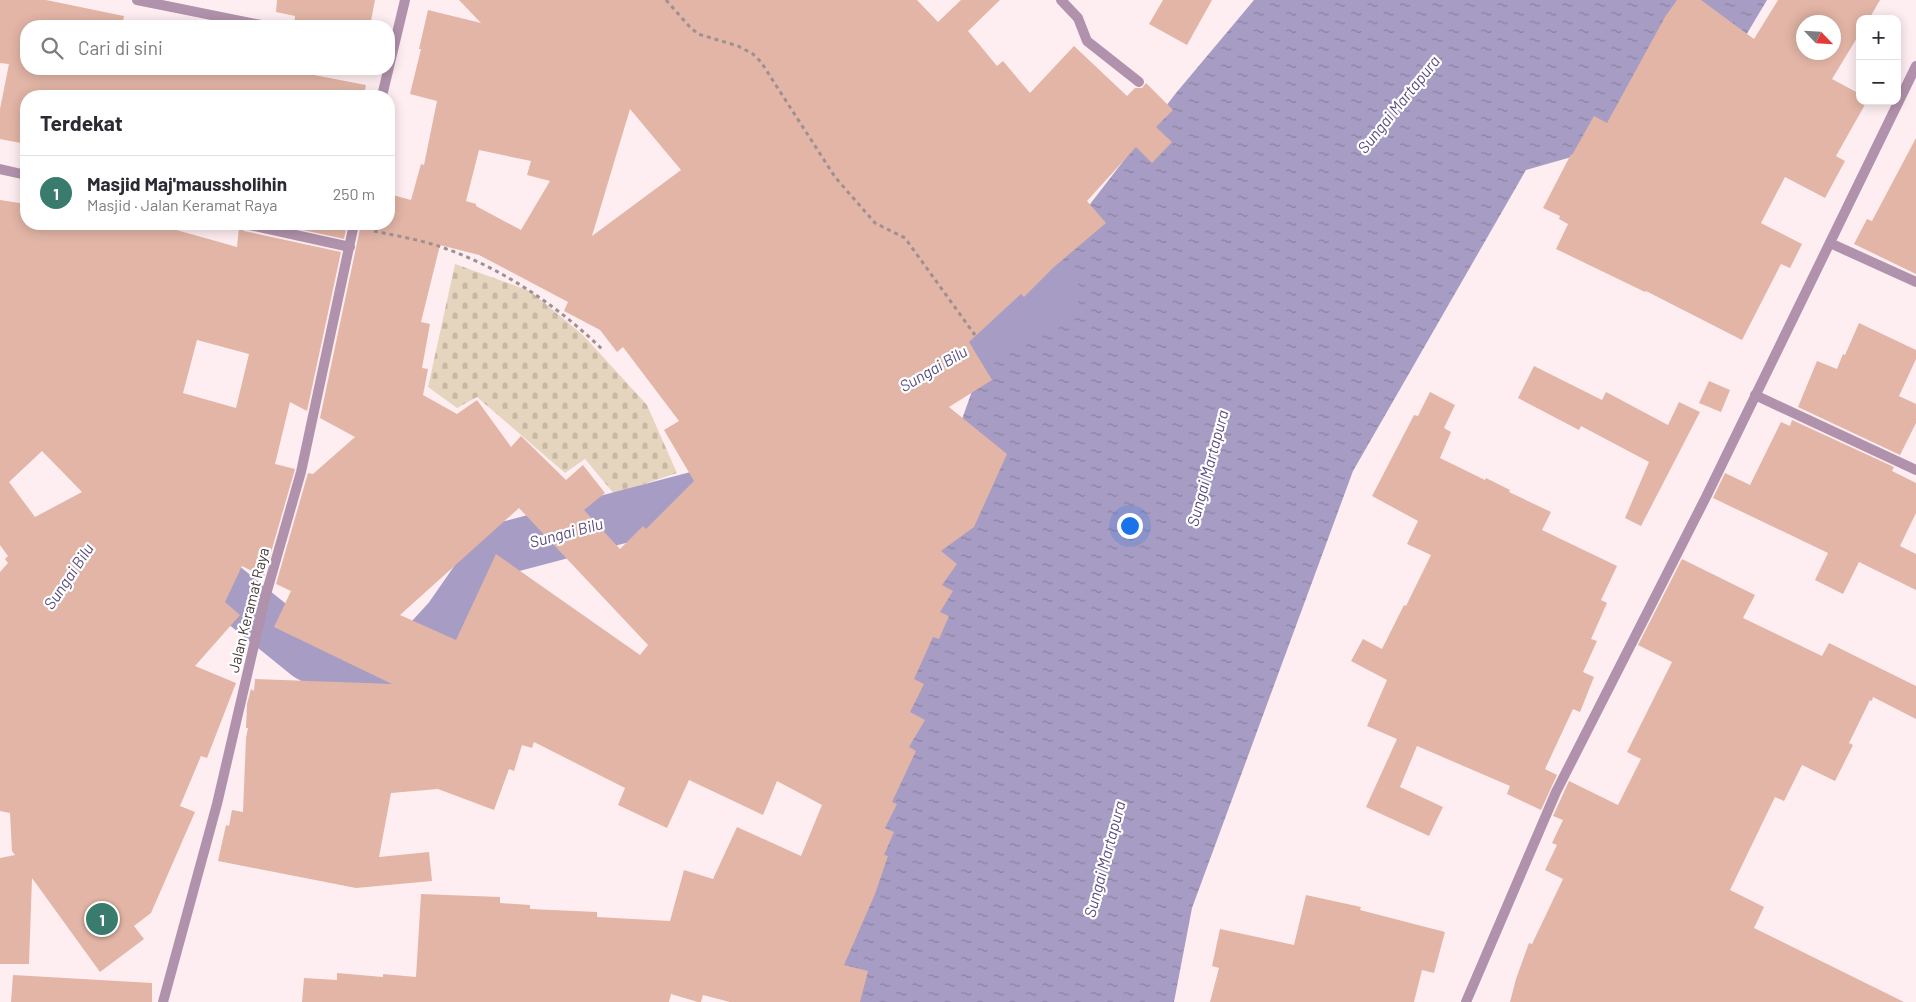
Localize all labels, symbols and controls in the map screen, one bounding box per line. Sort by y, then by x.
north arrow [1796,15,1841,60]
map controls [1856,15,1901,105]
button: + [1856,15,1901,60]
search box [20,20,395,75]
icon: search [38,34,66,62]
text: Cari di sini [78,36,163,59]
water label: Sungai Martapura [1353,51,1443,157]
button: − [1856,60,1901,105]
text: Terdekat [40,110,123,135]
text: Masjid Maj'maussholihin [87,172,287,195]
text: 1 [53,184,59,203]
text: 250 m [333,184,375,203]
text: Masjid · Jalan Keramat Raya [87,195,278,214]
water label: Sungai Bilu [896,341,970,395]
water label: Sungai Martapura [1182,408,1232,528]
water label: Sungai Bilu [527,513,605,551]
your location [1117,513,1143,539]
water label: Sungai Bilu [39,540,97,612]
street label: Jalan Keramat Raya [224,546,272,674]
water label: Sungai Martapura [1079,799,1129,919]
pin: 1 [86,900,118,938]

